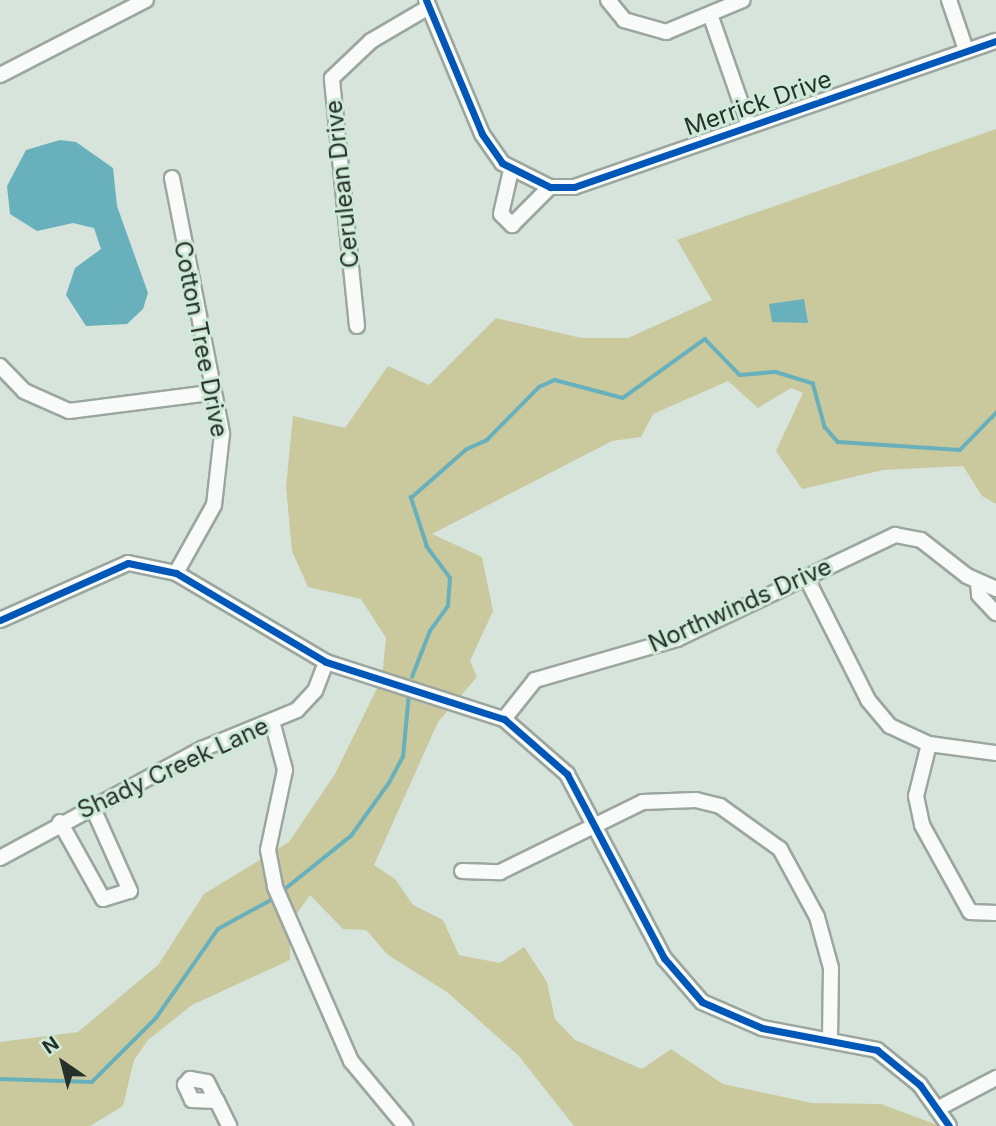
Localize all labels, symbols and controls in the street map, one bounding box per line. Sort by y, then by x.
street label: Merrick Drive [681,64,835,142]
street label: Cerulean Drive [319,99,365,269]
street label: Cotton Tree Drive [168,238,234,440]
street label: Northwinds Drive [644,552,836,658]
street label: Shady Creek Lane [73,711,273,825]
north arrow [28,1028,98,1098]
text: N [38,1032,63,1059]

